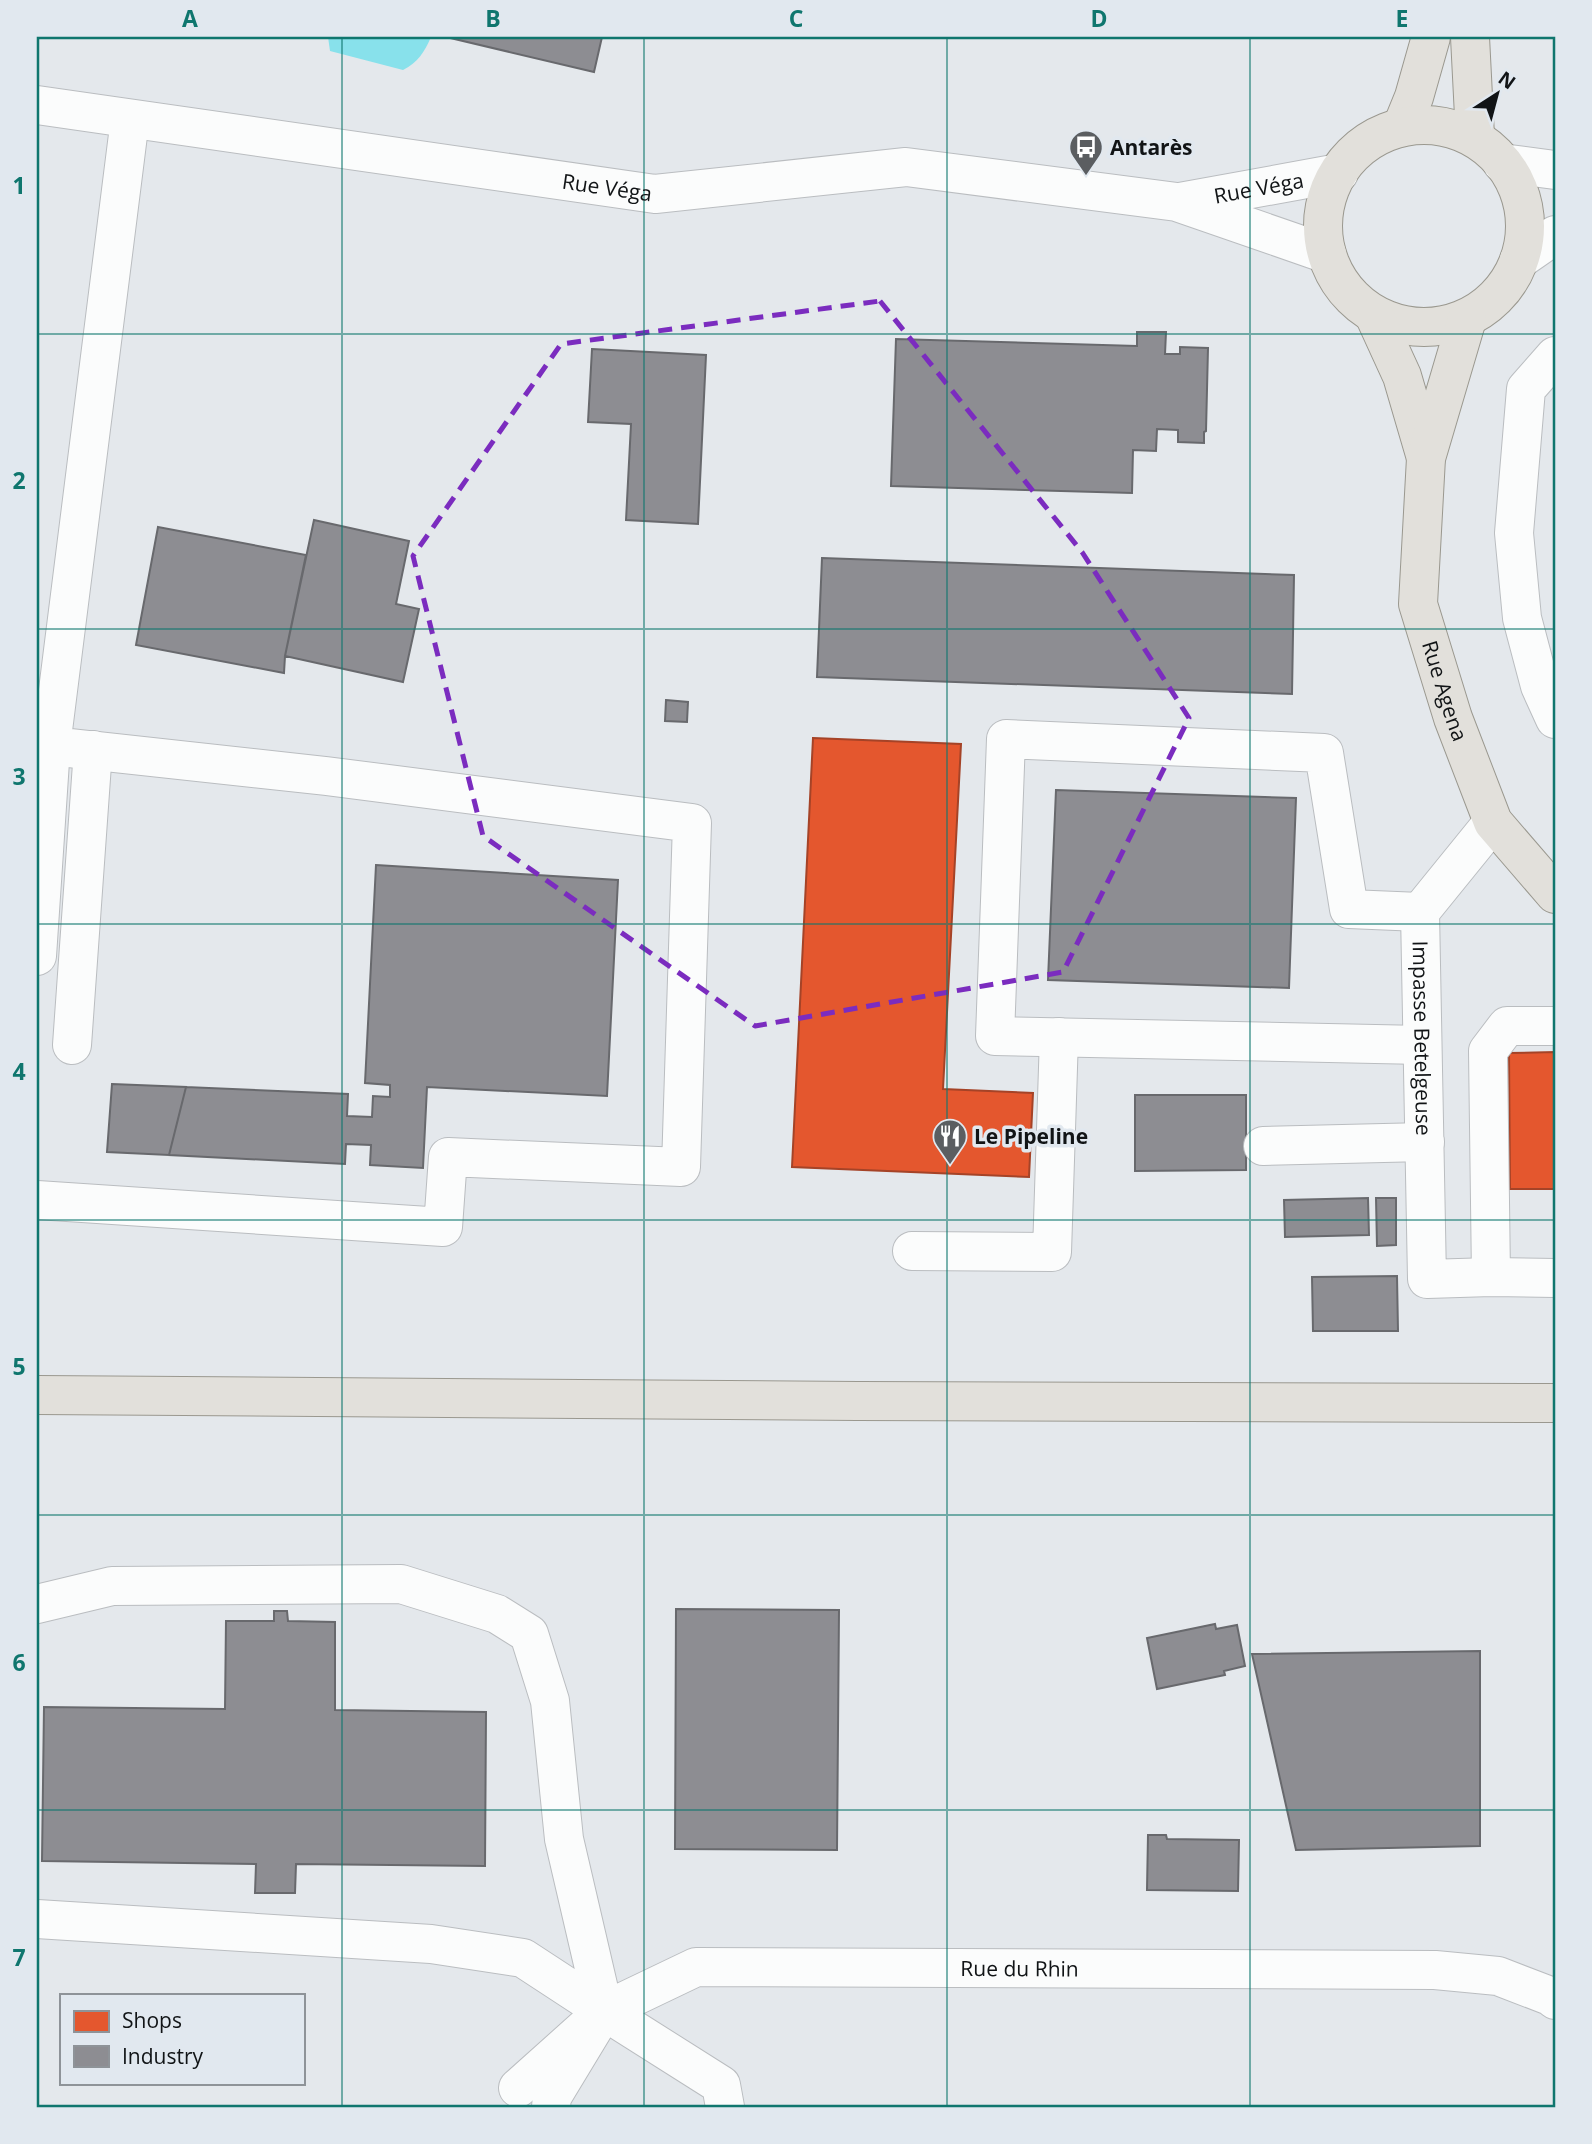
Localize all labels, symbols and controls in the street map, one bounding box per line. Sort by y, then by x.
text: A [182,2,198,34]
text: B [485,2,501,34]
text: C [789,2,803,34]
text: D [1090,2,1108,34]
text: E [1396,2,1408,34]
north arrow [1462,60,1532,130]
text: N [1493,65,1521,95]
bus stop icon: Antarès [1067,128,1105,177]
place label: Antarès [1110,133,1192,161]
street label: Rue Véga [1212,166,1306,210]
street label: Rue Véga [560,167,654,207]
text: 1 [12,169,26,201]
text: 2 [12,464,26,496]
street label: Rue Agena [1416,637,1475,745]
text: 3 [12,760,26,792]
street label: Impasse Betelgeuse [1407,940,1438,1136]
text: 4 [12,1055,26,1087]
restaurant icon: Le Pipeline [931,1117,969,1166]
place label: Le Pipeline [974,1122,1088,1150]
text: 5 [12,1350,26,1382]
text: 6 [12,1646,26,1678]
text: 7 [12,1941,26,1973]
street label: Rue du Rhin [960,1954,1079,1983]
legend [60,1994,304,2084]
text: Shops [122,2006,182,2034]
text: Industry [122,2042,204,2070]

